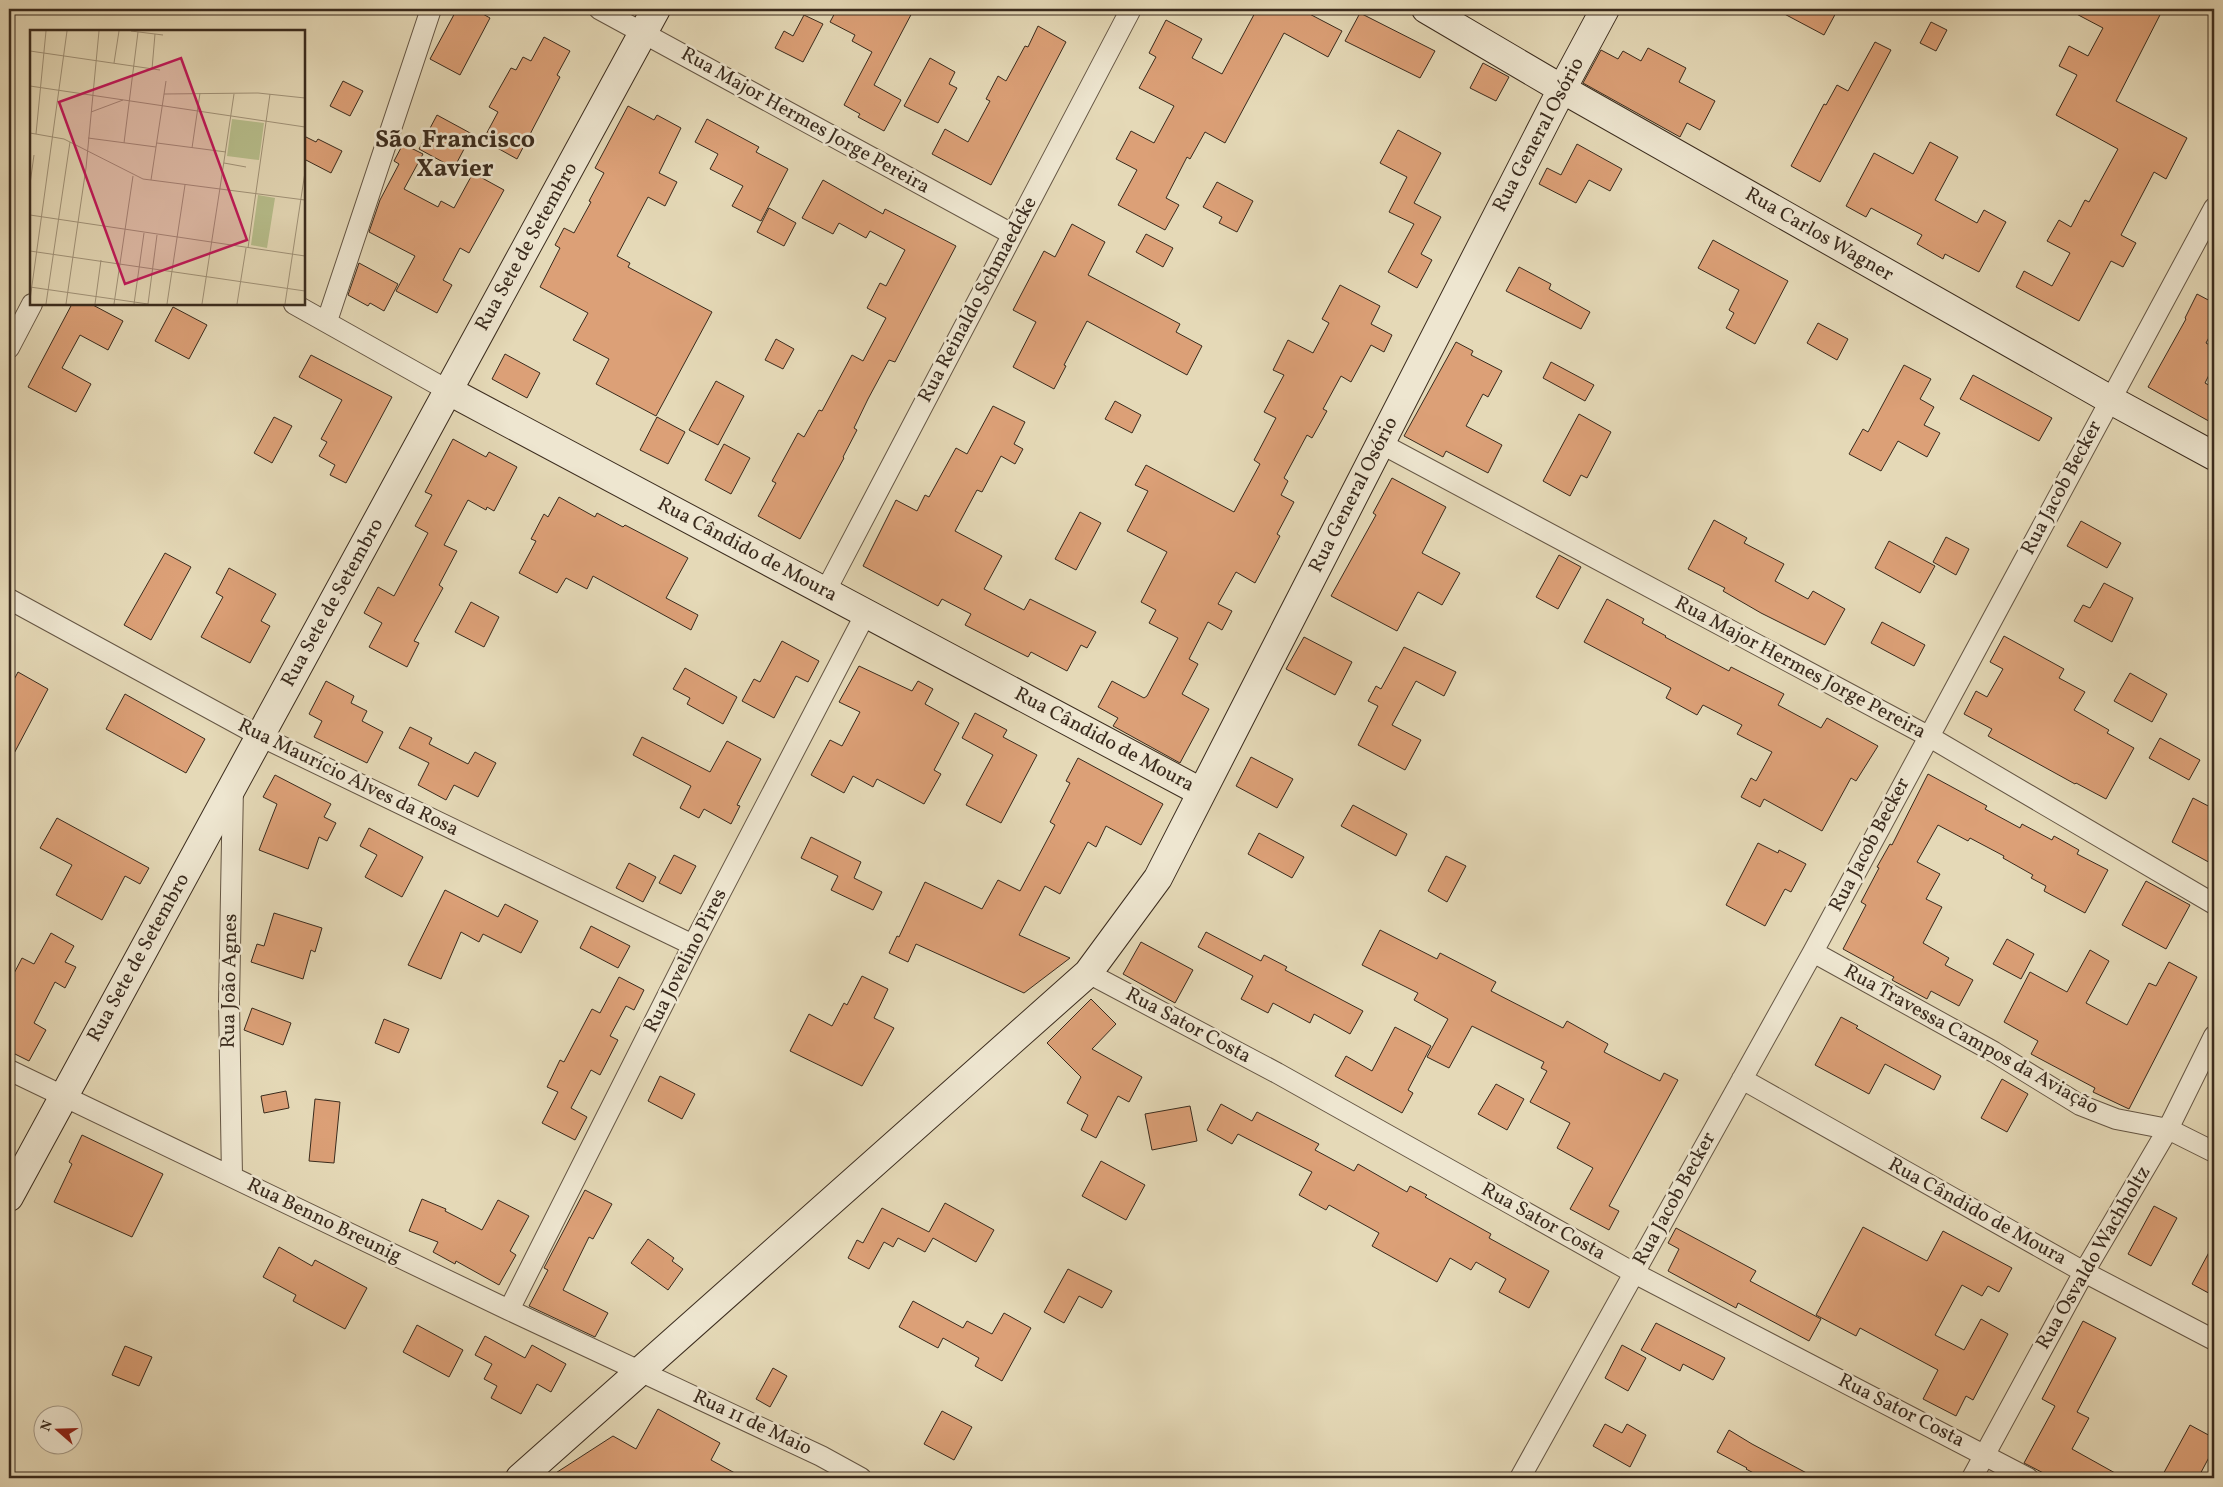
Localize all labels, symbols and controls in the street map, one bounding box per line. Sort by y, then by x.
inset map [30,30,305,305]
street label: Rua Major Hermes Jorge Pereira [675,41,935,201]
street label: Rua General Osório [1486,53,1592,217]
district label: São Francisco Xavier [375,123,535,187]
street label: Rua Sete de Setembro [469,158,585,336]
street label: Rua Carlos Wagner [1739,181,1899,289]
street label: Rua Reinaldo Schmaedcke [912,192,1044,408]
street label: Rua General Osório [1303,412,1405,578]
street label: Rua Jacob Becker [2015,416,2109,560]
street label: Rua Cândido de Moura [652,491,842,609]
street label: Rua Sete de Setembro [275,514,391,692]
street label: Rua Major Hermes Jorge Pereira [1669,590,1931,746]
street label: Rua Cândido de Moura [1009,681,1199,799]
street label: Rua Maurício Alves da Rosa [233,712,463,844]
street label: Rua Jacob Becker [1823,773,1917,917]
street label: Rua Sete de Setembro [81,869,197,1047]
street label: Rua Jovelino Pires [638,884,734,1038]
street label: Rua João Agnes [215,913,245,1049]
street label: Rua Travessa Campos da Aviação [1838,958,2104,1122]
street label: Rua Sator Costa [1120,981,1256,1071]
street label: Rua Jacob Becker [1627,1127,1723,1271]
street label: Rua Cândido de Moura [1883,1151,2071,1273]
street label: Rua Osvaldo Wachholtz [2030,1161,2158,1355]
street label: Rua Benno Breunig [242,1171,406,1271]
street label: Rua Sator Costa [1476,1176,1610,1268]
street label: Rua Sator Costa [1833,1367,1969,1455]
street label: Rua 11 de Maio [688,1383,816,1463]
north arrow [32,1404,82,1454]
text: N [37,1418,58,1434]

